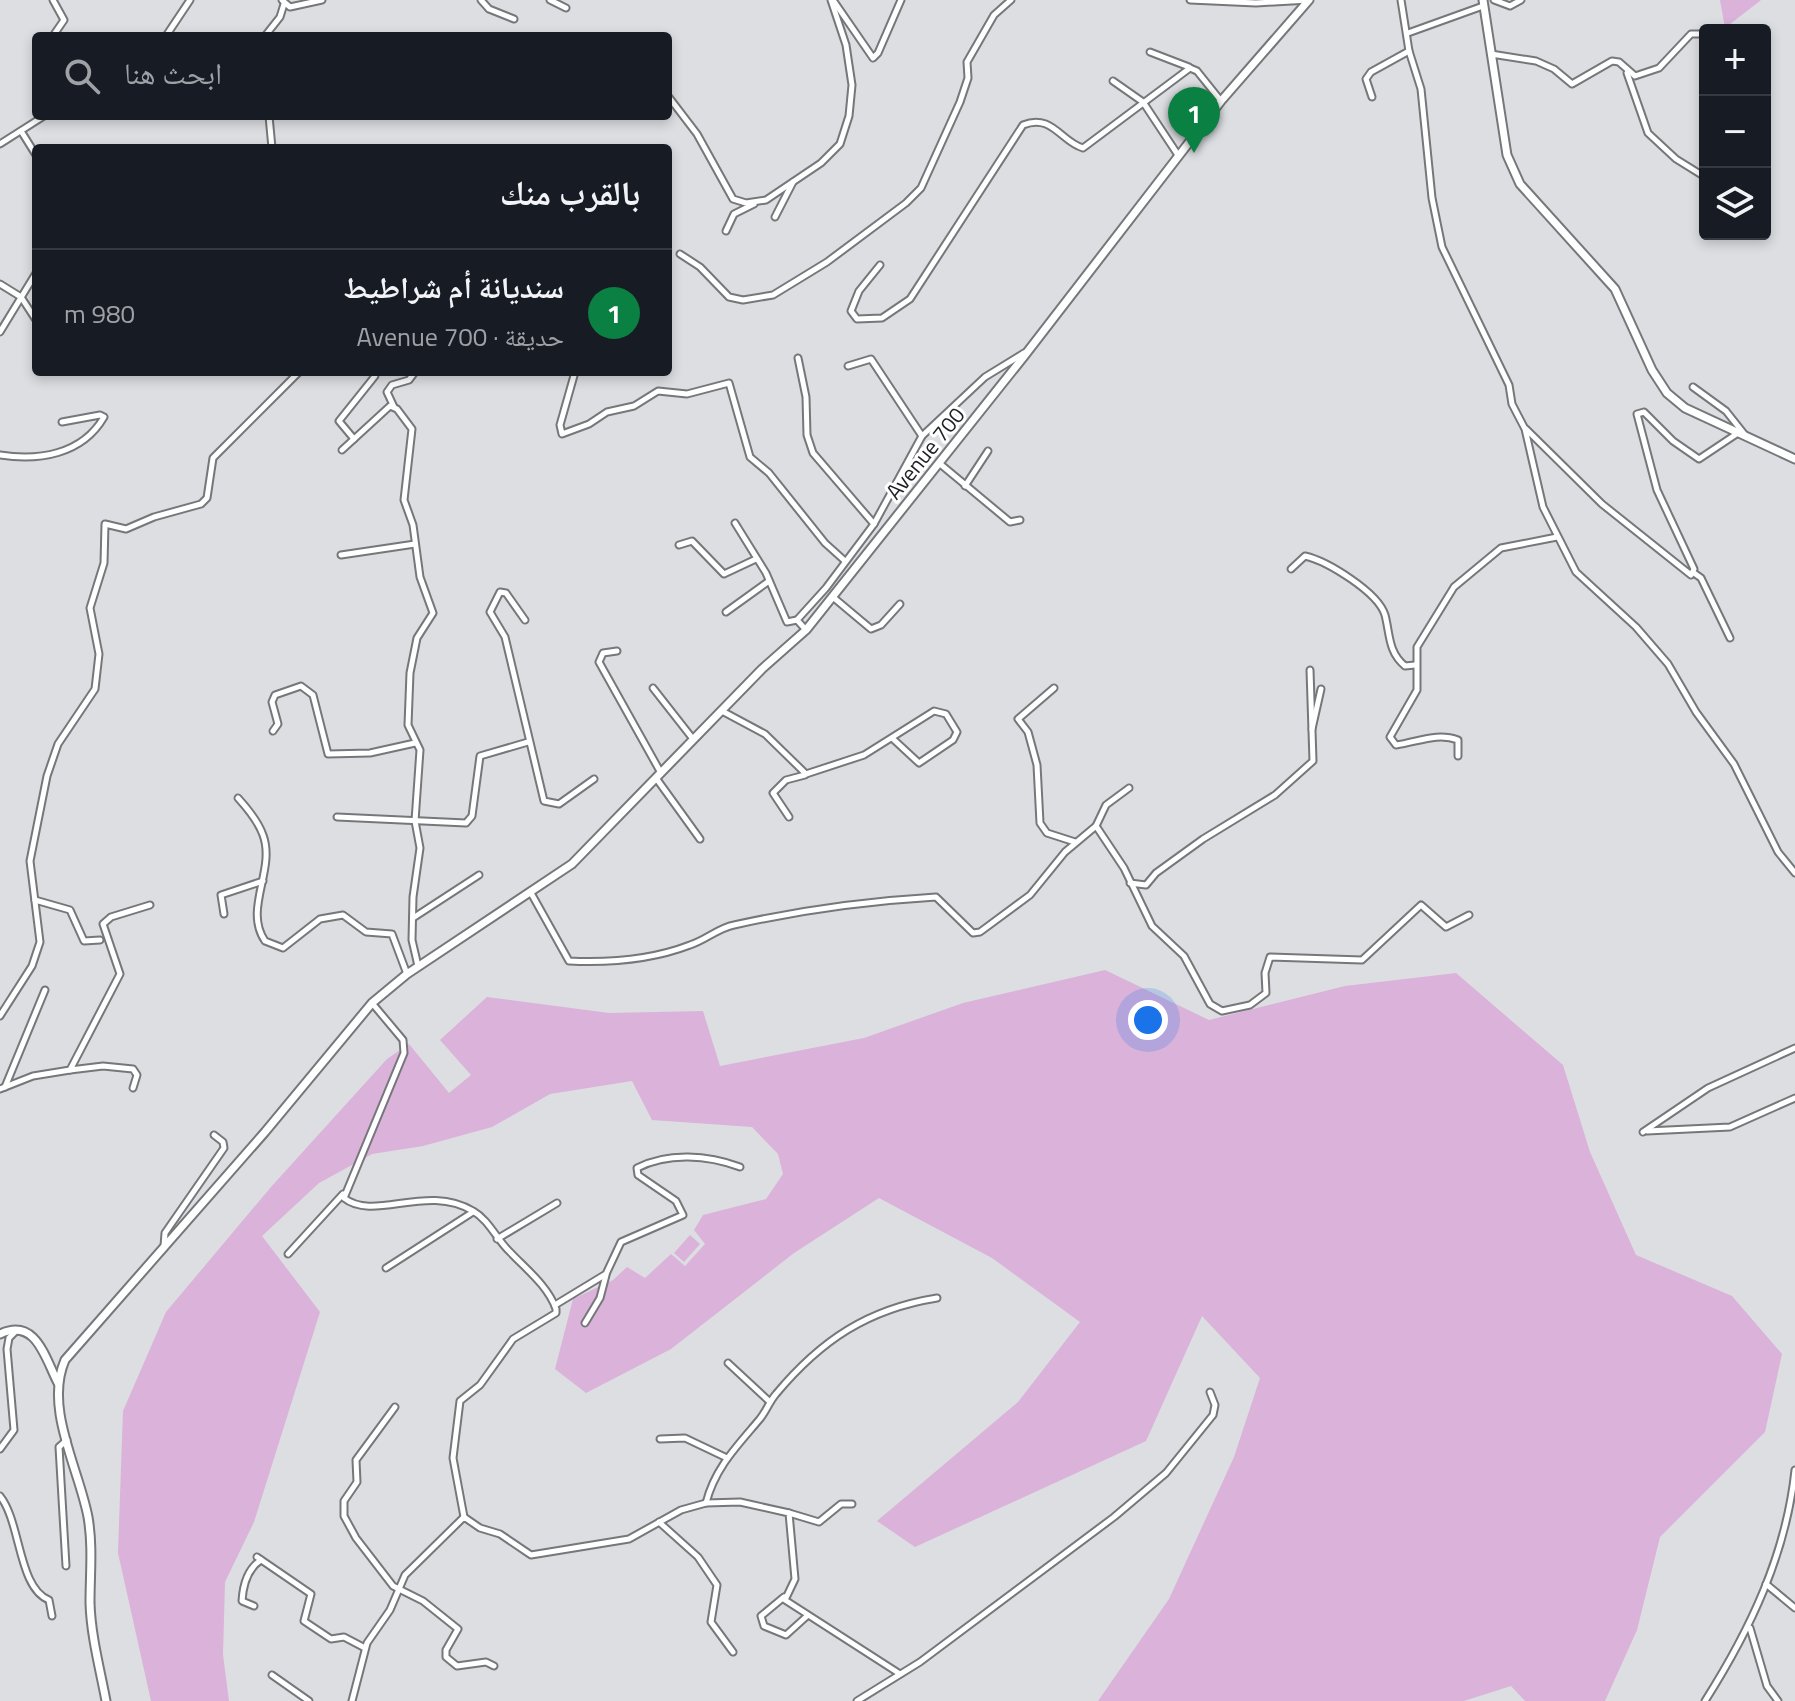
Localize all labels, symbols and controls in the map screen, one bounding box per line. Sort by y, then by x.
map controls [1699,24,1771,240]
button: + [1699,24,1771,96]
search box [32,32,672,120]
text: ابحث هنا [124,50,222,96]
icon: search [60,54,104,98]
pin: 1 [1168,87,1220,153]
button: − [1699,96,1771,168]
text: بالقرب منك [500,166,640,218]
button: layers [1699,168,1771,240]
text: سنديانة أم شراطيط [344,264,564,310]
text: 980 m [64,294,135,333]
text: 1 [607,294,621,333]
text: حديقة · Avenue 700 [357,317,564,356]
street label: Avenue 700 [877,399,973,507]
your location [1128,1000,1168,1040]

